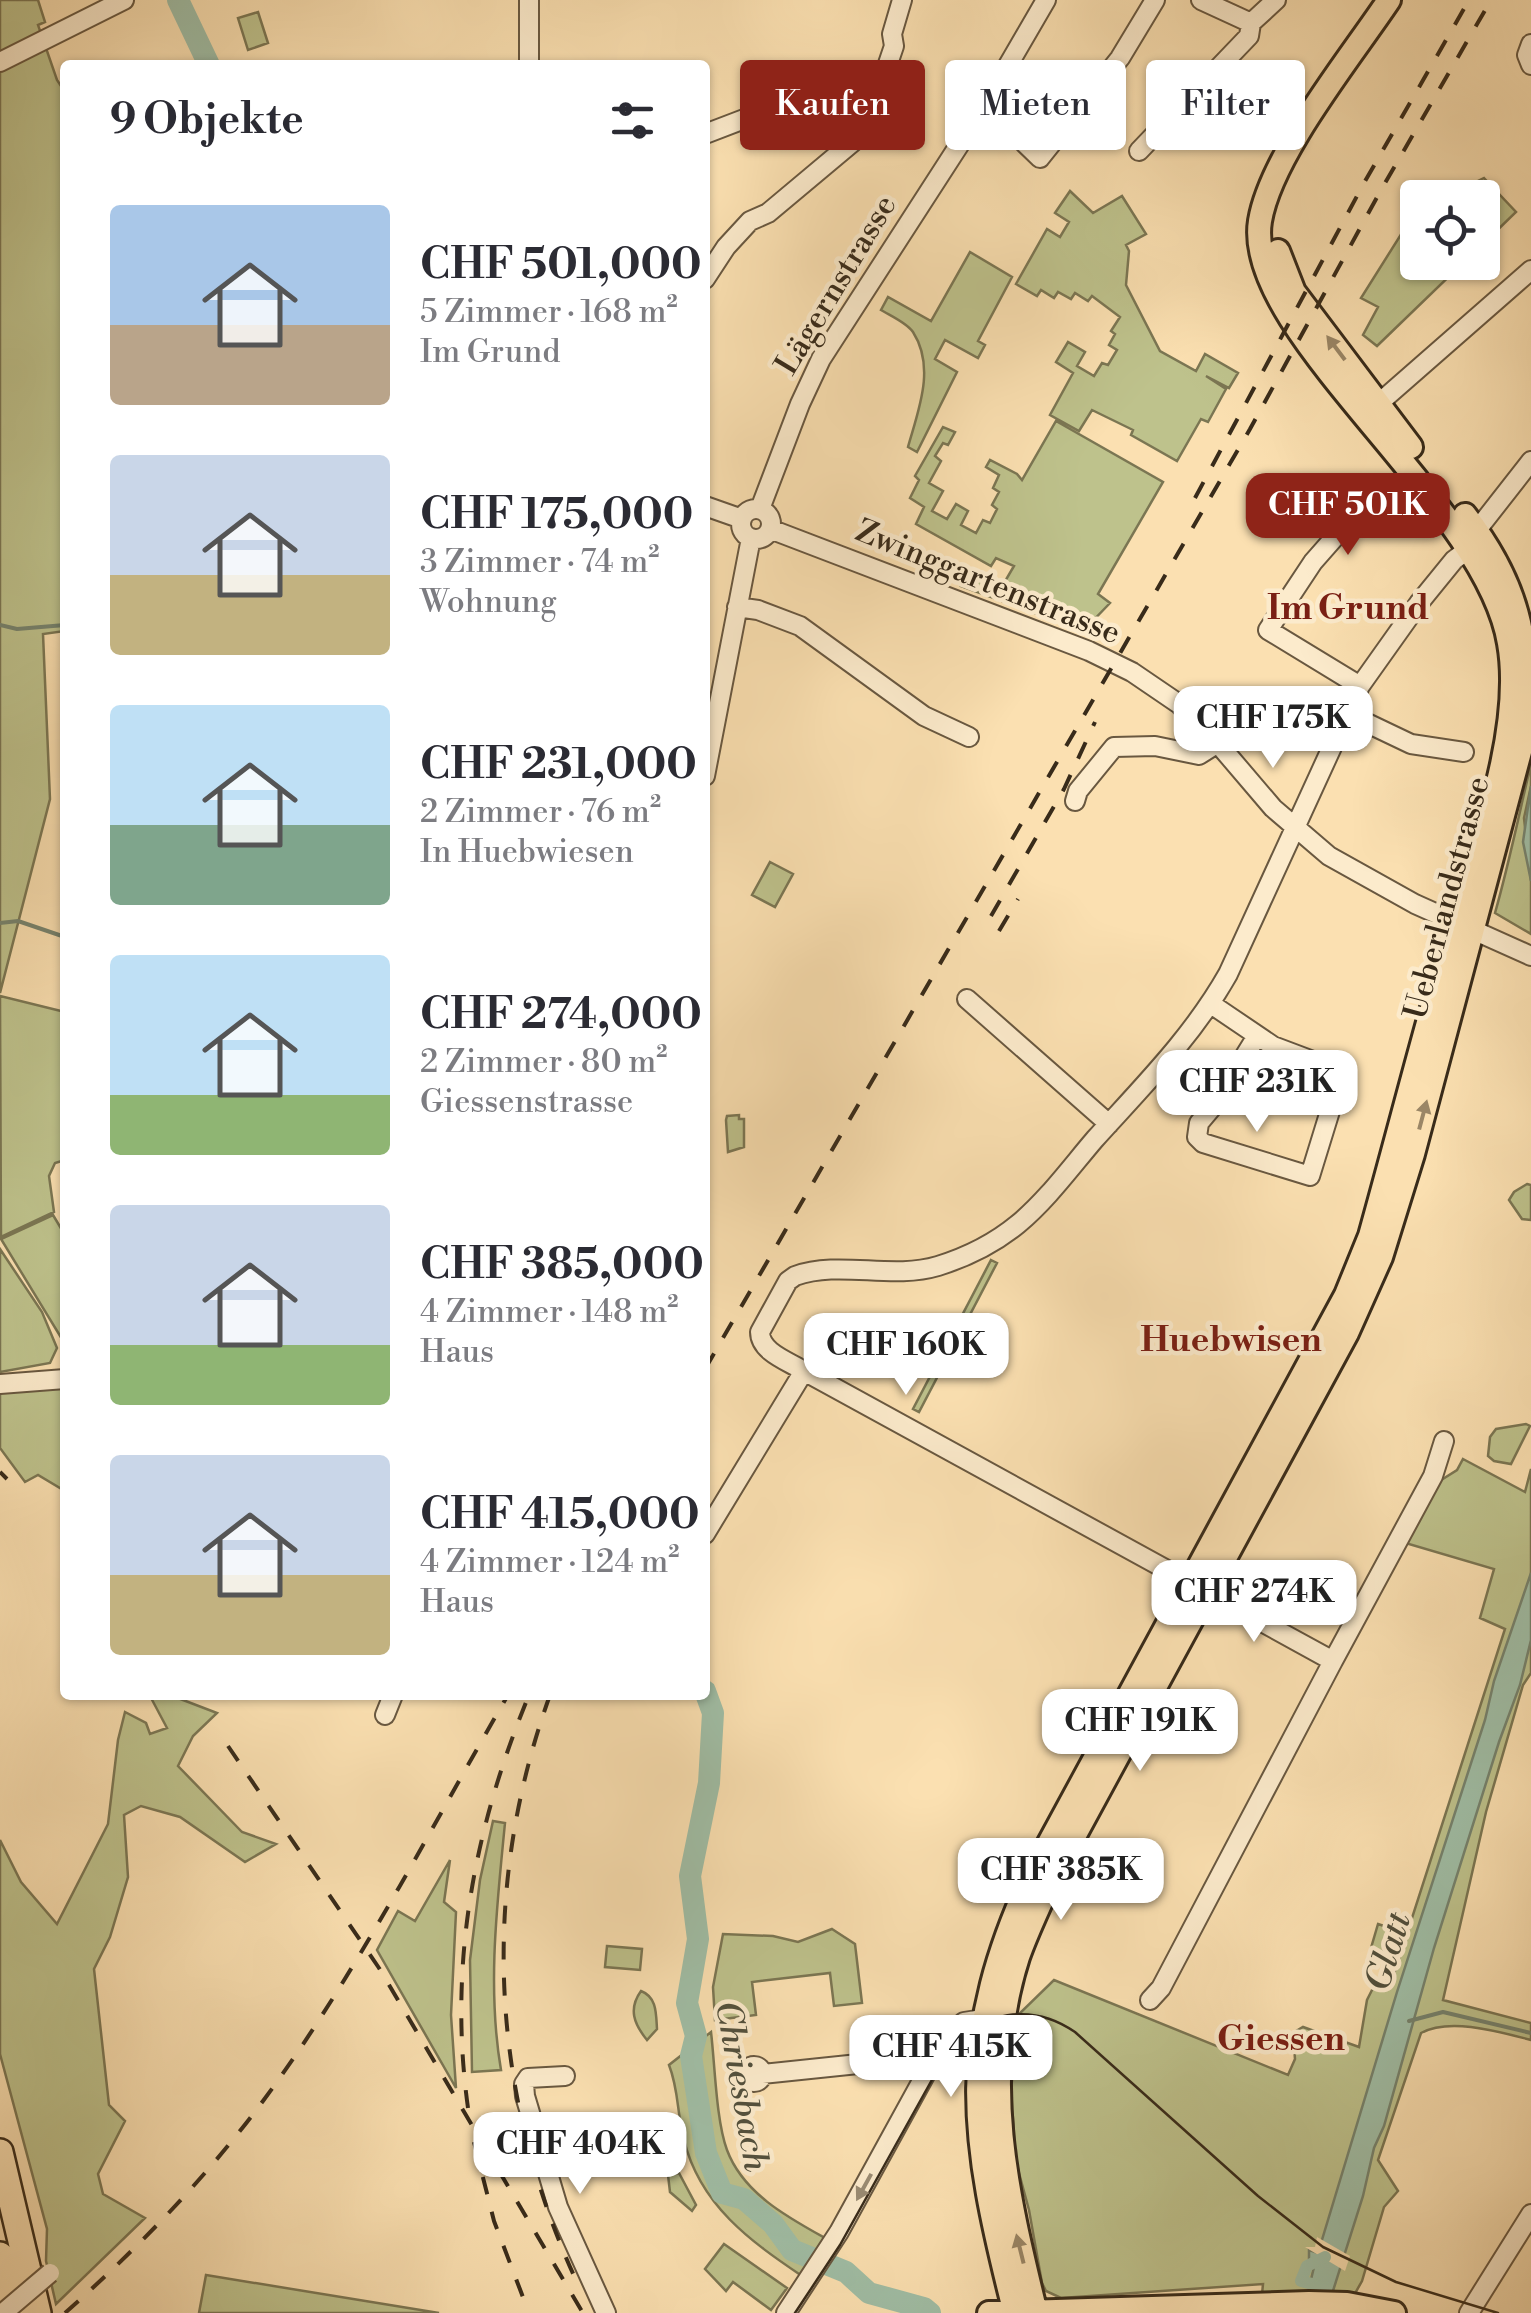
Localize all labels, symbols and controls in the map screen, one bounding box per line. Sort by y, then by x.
chip: Kaufen [740,60,925,150]
chip: Mieten [945,60,1126,150]
chip: Filter [1146,60,1305,150]
icon: filters [605,93,660,148]
text: 9 Objekte [110,94,304,147]
map controls [1400,180,1500,280]
button: locate [1400,180,1500,280]
street label: Lägernstrasse [767,188,905,382]
text: CHF 501,000 [420,239,702,292]
icon: home [190,245,310,365]
text: 5 Zimmer · 168 m² [420,292,678,332]
text: Im Grund [420,332,561,372]
one-way arrow [1327,335,1347,361]
pin: CHF 501K [1245,473,1451,558]
text: CHF 501K [1268,485,1428,525]
text: CHF 175,000 [420,489,693,542]
icon: home [190,495,310,615]
street label: Zwinggartenstrasse [850,511,1126,653]
text: 3 Zimmer · 74 m² [420,542,659,582]
text: Wohnung [420,582,557,622]
district label: Im Grund [1267,587,1429,630]
pin: CHF 175K [1170,686,1376,771]
text: CHF 175K [1196,698,1350,738]
text: CHF 231,000 [420,739,697,792]
icon: home [190,745,310,865]
street label: Ueberlandstrasse [1395,772,1499,1024]
text: 2 Zimmer · 76 m² [420,792,661,832]
text: In Huebwiesen [420,832,634,872]
text: CHF 274,000 [420,989,702,1042]
icon: home [190,995,310,1115]
text: 2 Zimmer · 80 m² [420,1042,667,1082]
pin: CHF 231K [1154,1050,1360,1135]
text: CHF 231K [1179,1062,1335,1102]
text: Giessenstrasse [420,1082,633,1122]
one-way arrow [1415,1099,1431,1130]
text: CHF 385,000 [420,1239,704,1292]
icon: home [190,1245,310,1365]
text: 4 Zimmer · 148 m² [420,1292,679,1332]
pin: CHF 160K [803,1313,1009,1398]
district label: Huebwisen [1140,1319,1322,1362]
text: CHF 160K [826,1325,986,1365]
text: Haus [420,1332,494,1372]
text: CHF 415,000 [420,1489,699,1542]
icon: home [190,1495,310,1615]
text: 4 Zimmer · 124 m² [420,1542,679,1582]
pin: CHF 274K [1151,1560,1357,1645]
text: CHF 274K [1174,1572,1335,1612]
text: Haus [420,1582,494,1622]
pin: CHF 191K [1037,1689,1243,1774]
text: CHF 191K [1064,1701,1216,1741]
pin: CHF 385K [958,1838,1164,1923]
text: CHF 385K [980,1850,1142,1890]
water label: Glatt [1357,1907,1421,1996]
water label: Chriesbach [705,1997,777,2175]
pin: CHF 415K [848,2015,1054,2100]
district label: Giessen [1217,2018,1345,2061]
text: CHF 415K [871,2027,1031,2067]
pin: CHF 404K [477,2112,683,2197]
text: CHF 404K [495,2124,665,2164]
one-way arrow [856,2173,873,2202]
one-way arrow [1012,2233,1028,2264]

